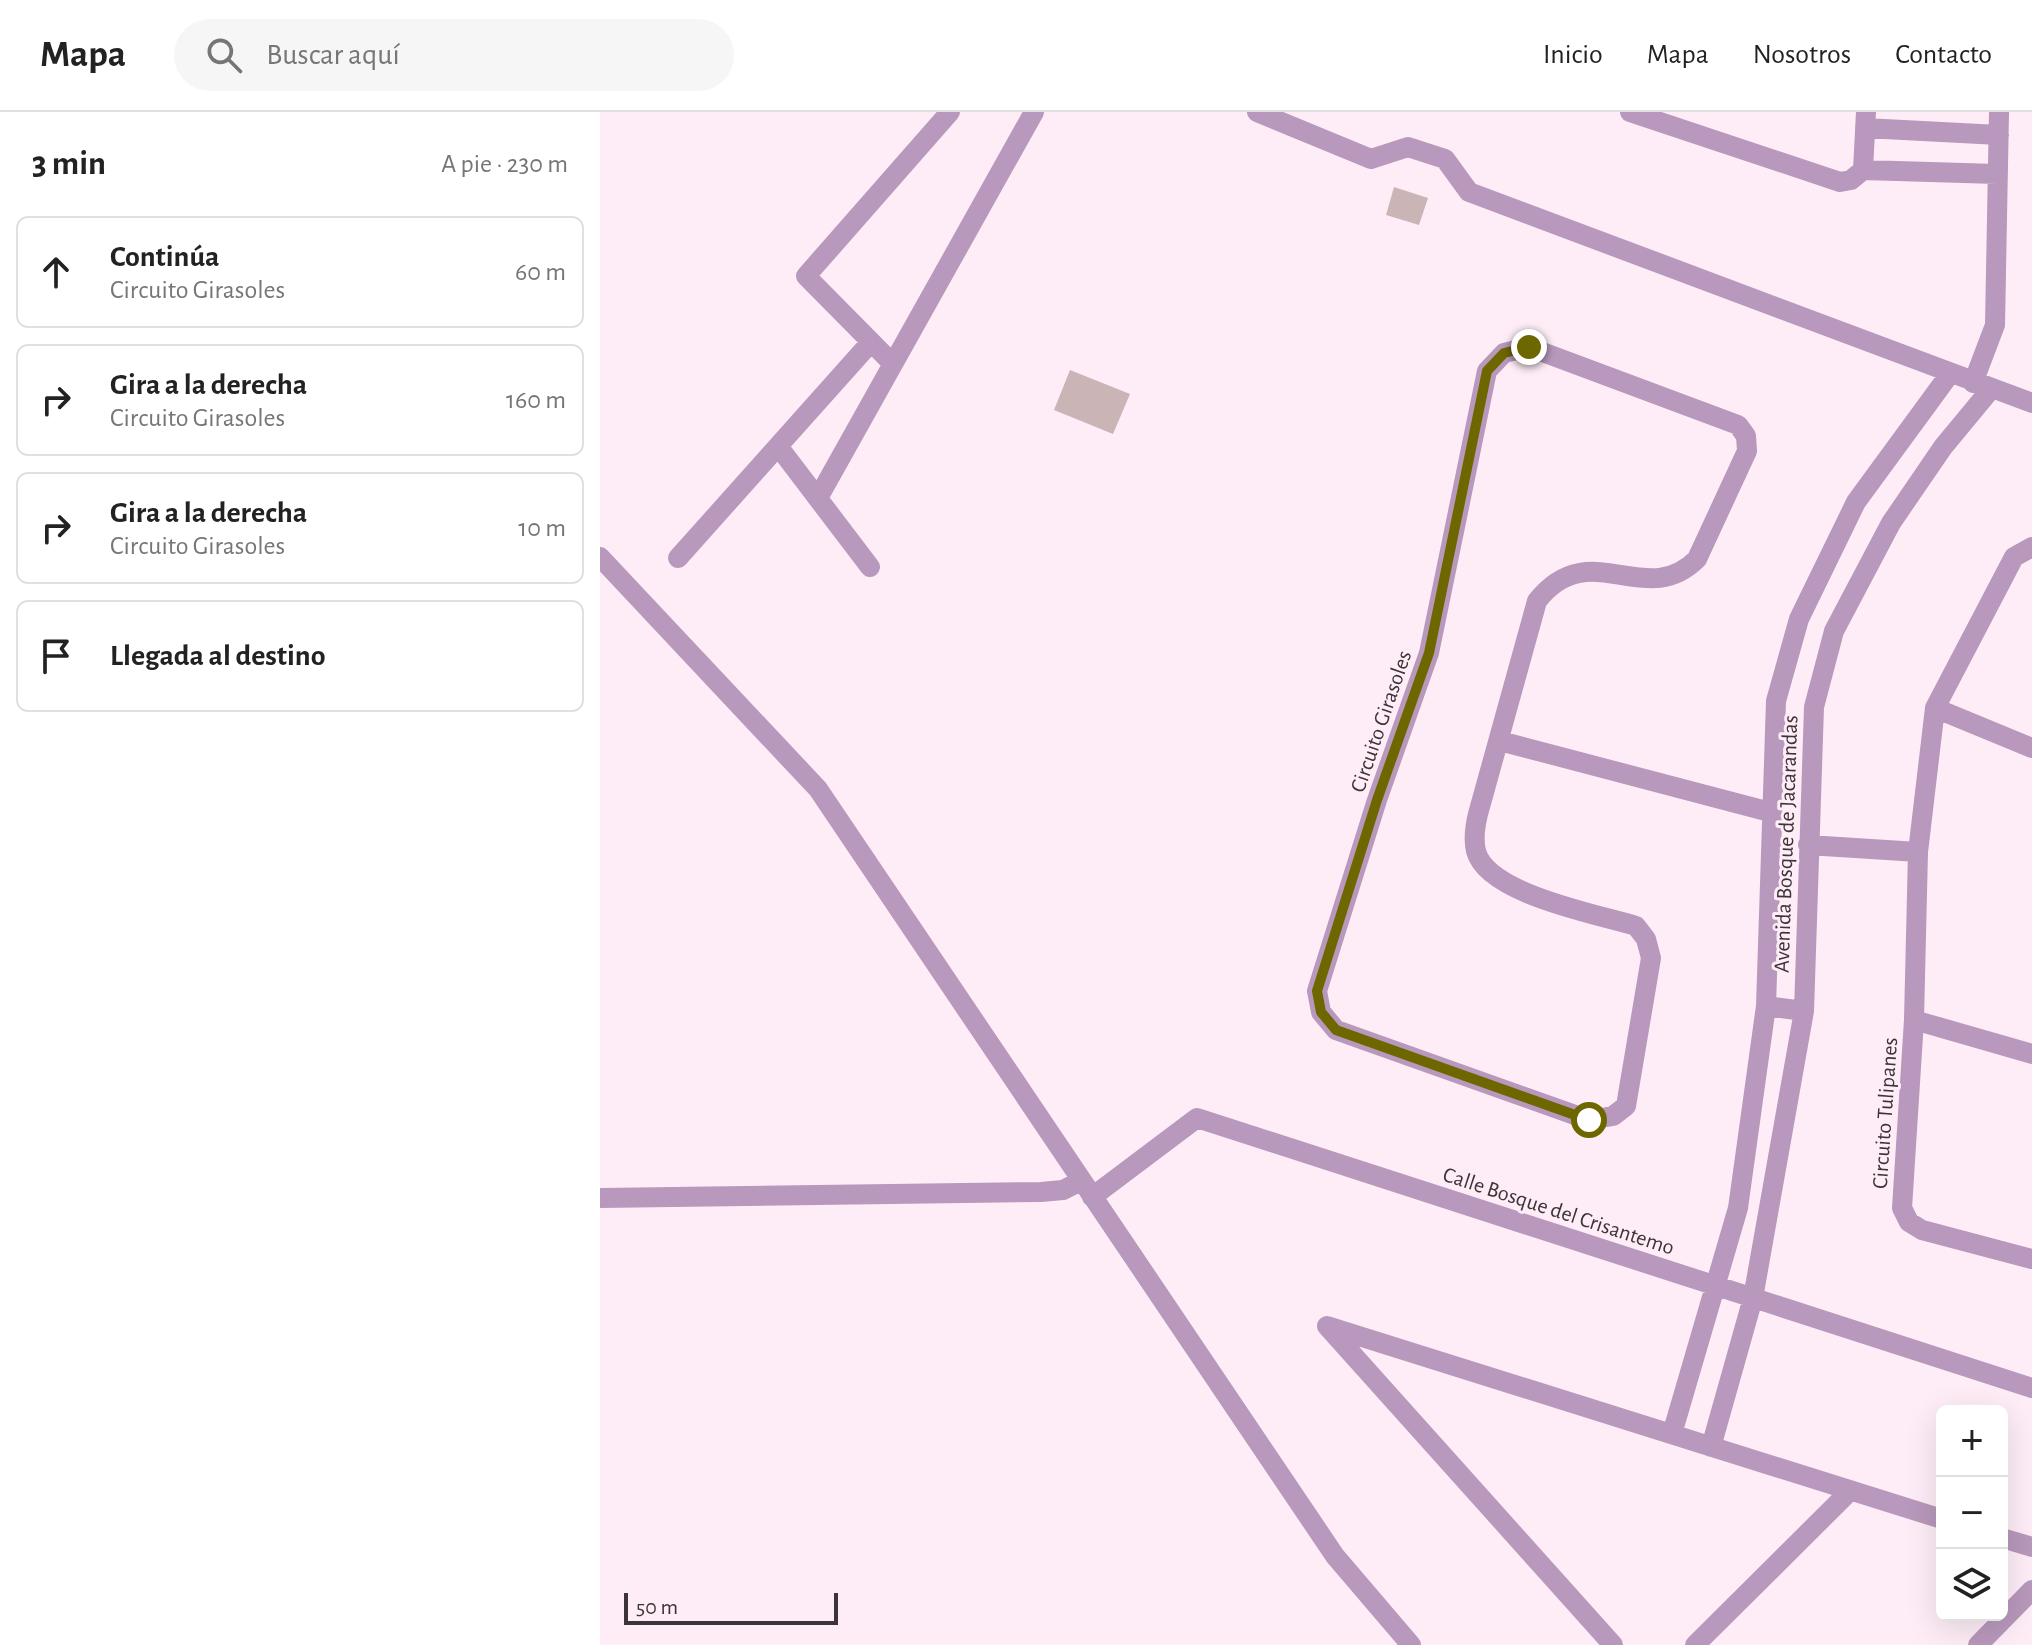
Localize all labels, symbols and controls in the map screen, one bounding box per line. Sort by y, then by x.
search box [174,19,734,91]
icon: search [202,33,246,77]
text: Mapa [40,36,126,74]
text: Buscar aquí [266,40,400,70]
text: Inicio [1543,41,1603,69]
text: Mapa [1647,41,1709,69]
text: Nosotros [1753,41,1851,69]
text: Contacto [1895,41,1992,69]
text: 3 min [32,147,106,181]
text: A pie · 230 m [441,151,568,177]
text: Continúa [110,242,219,272]
icon: ahead [34,250,78,294]
text: 60 m [515,259,566,285]
text: Circuito Girasoles [110,277,285,303]
route end [1511,329,1547,365]
text: Gira a la derecha [110,370,307,400]
icon: right [34,378,78,422]
text: 160 m [506,387,566,413]
text: Circuito Girasoles [110,405,285,431]
text: Gira a la derecha [110,498,307,528]
icon: right [34,506,78,550]
text: 10 m [518,515,566,541]
text: Circuito Girasoles [110,533,285,559]
icon: arrive [34,634,78,678]
text: Llegada al destino [110,641,326,671]
street label: Circuito Girasoles [1346,648,1415,795]
street label: Avenida Bosque de Jacarandas [1771,715,1801,973]
street label: Circuito Tulipanes [1869,1037,1901,1190]
route start [1571,1102,1607,1138]
street label: Calle Bosque del Crisantemo [1440,1163,1677,1259]
map controls [1936,1405,2008,1621]
button: + [1936,1405,2008,1477]
button: − [1936,1477,2008,1549]
button: layers [1936,1549,2008,1621]
scale bar [624,1589,838,1625]
text: 50 m [636,1596,678,1618]

